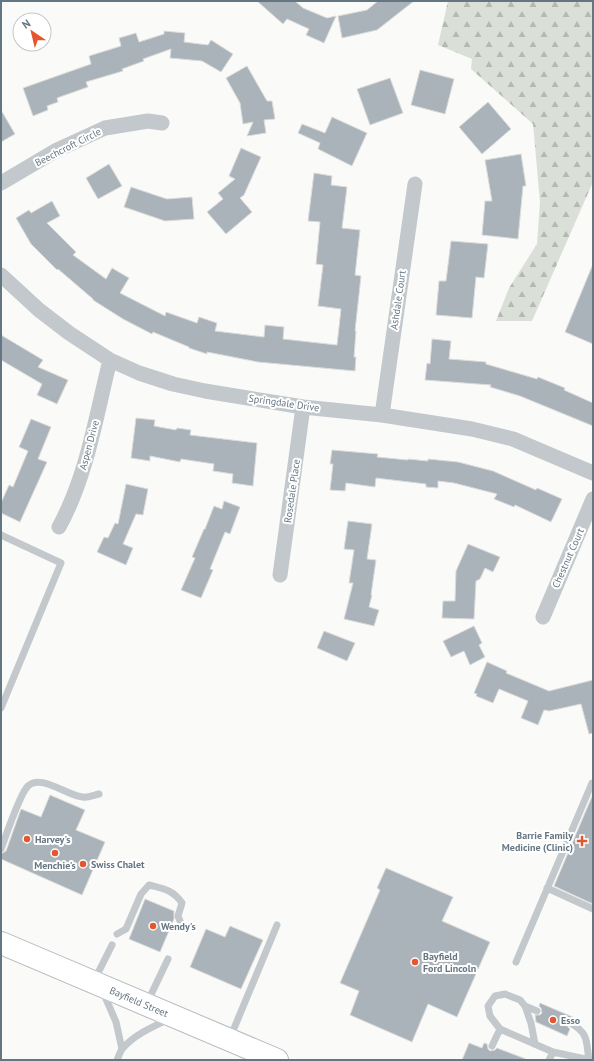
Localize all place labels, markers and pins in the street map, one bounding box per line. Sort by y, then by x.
place label: Barrie Family Medicine (Clinic) [502,829,573,854]
place label: Harvey's [35,833,70,846]
marker: Harvey's [22,834,32,844]
marker: Barrie Family Medicine (Clinic) [576,835,588,847]
marker: Menchie's [50,848,60,858]
place label: Swiss Chalet [91,858,145,871]
place label: Menchie's [34,859,76,872]
marker: Swiss Chalet [78,859,88,869]
place label: Wendy's [161,920,196,933]
marker: Wendy's [148,921,158,931]
place label: Bayfield Ford Lincoln [423,950,476,975]
marker: Bayfield Ford Lincoln [410,957,420,967]
place label: Esso [561,1014,581,1027]
marker: Esso [548,1015,558,1025]

